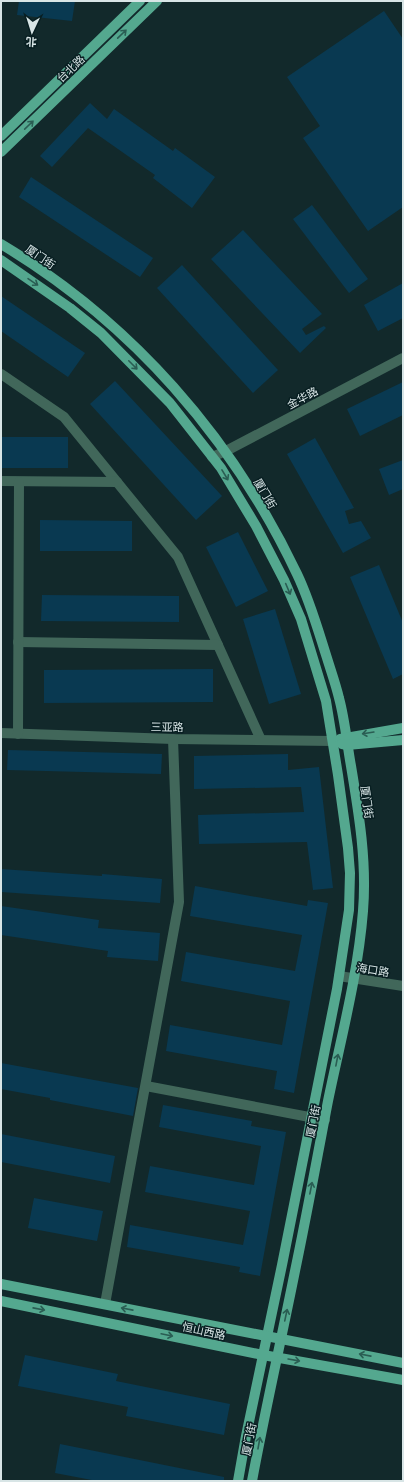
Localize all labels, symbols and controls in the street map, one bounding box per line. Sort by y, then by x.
north arrow [12,12,52,52]
one-way arrow [117,30,127,39]
text: 北 [25,35,37,51]
street label: 台北路 [53,51,87,85]
one-way arrow [24,120,34,130]
street label: 厦门街 [23,240,59,272]
one-way arrow [28,278,39,286]
one-way arrow [128,360,138,370]
street label: 金华路 [284,382,320,412]
one-way arrow [222,469,230,481]
street label: 厦门街 [251,475,281,511]
one-way arrow [285,582,292,594]
street label: 三亚路 [150,718,184,734]
one-way arrow [361,729,374,737]
street label: 厦门街 [358,785,378,819]
street label: 海口路 [355,959,391,979]
one-way arrow [333,1054,341,1067]
street label: 厦门街 [301,1103,323,1139]
one-way arrow [308,1182,316,1195]
one-way arrow [121,1304,134,1312]
one-way arrow [32,1305,45,1313]
one-way arrow [282,1309,290,1322]
street label: 恒山西路 [181,1318,227,1342]
one-way arrow [160,1331,173,1339]
one-way arrow [359,1351,372,1359]
one-way arrow [287,1356,300,1364]
street label: 厦门街 [237,1421,259,1457]
one-way arrow [255,1436,263,1449]

